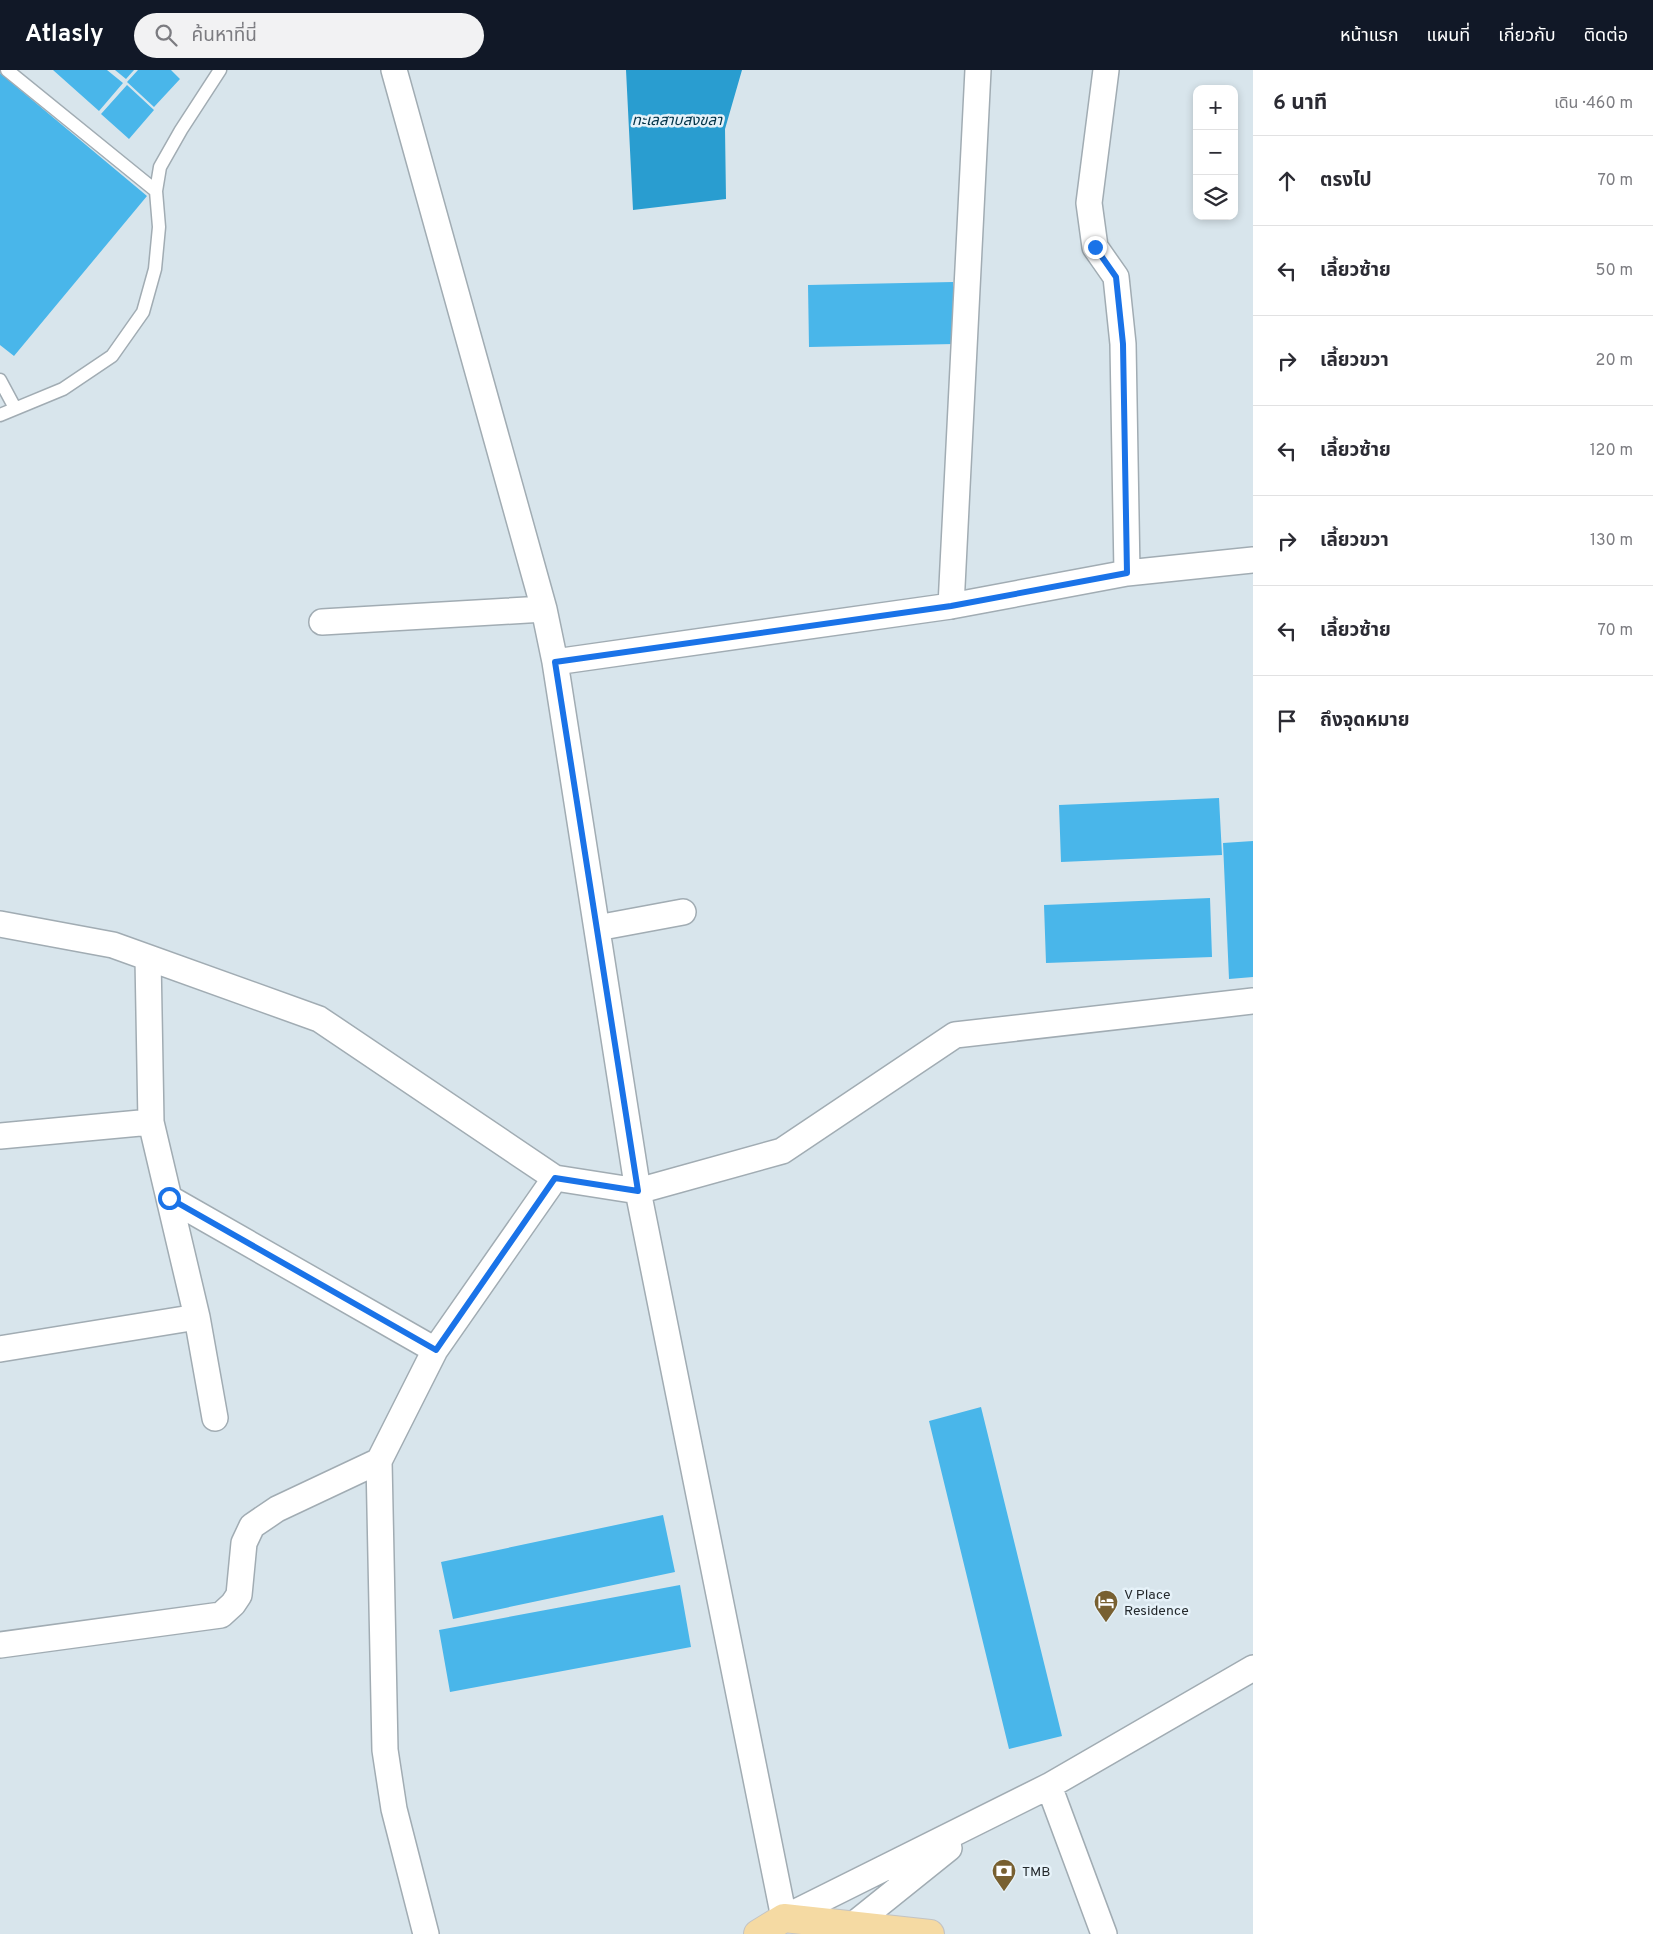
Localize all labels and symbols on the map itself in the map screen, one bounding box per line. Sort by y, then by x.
water label: ทะเลสาบสงขลา [632,112,723,131]
route end [1084,236,1107,259]
route start [158,1187,181,1210]
place label: V Place Residence [1124,1587,1189,1620]
hotel icon: V Place Residence [1093,1589,1119,1623]
bank icon: TMB [991,1858,1017,1892]
place label: TMB [1022,1864,1051,1881]

